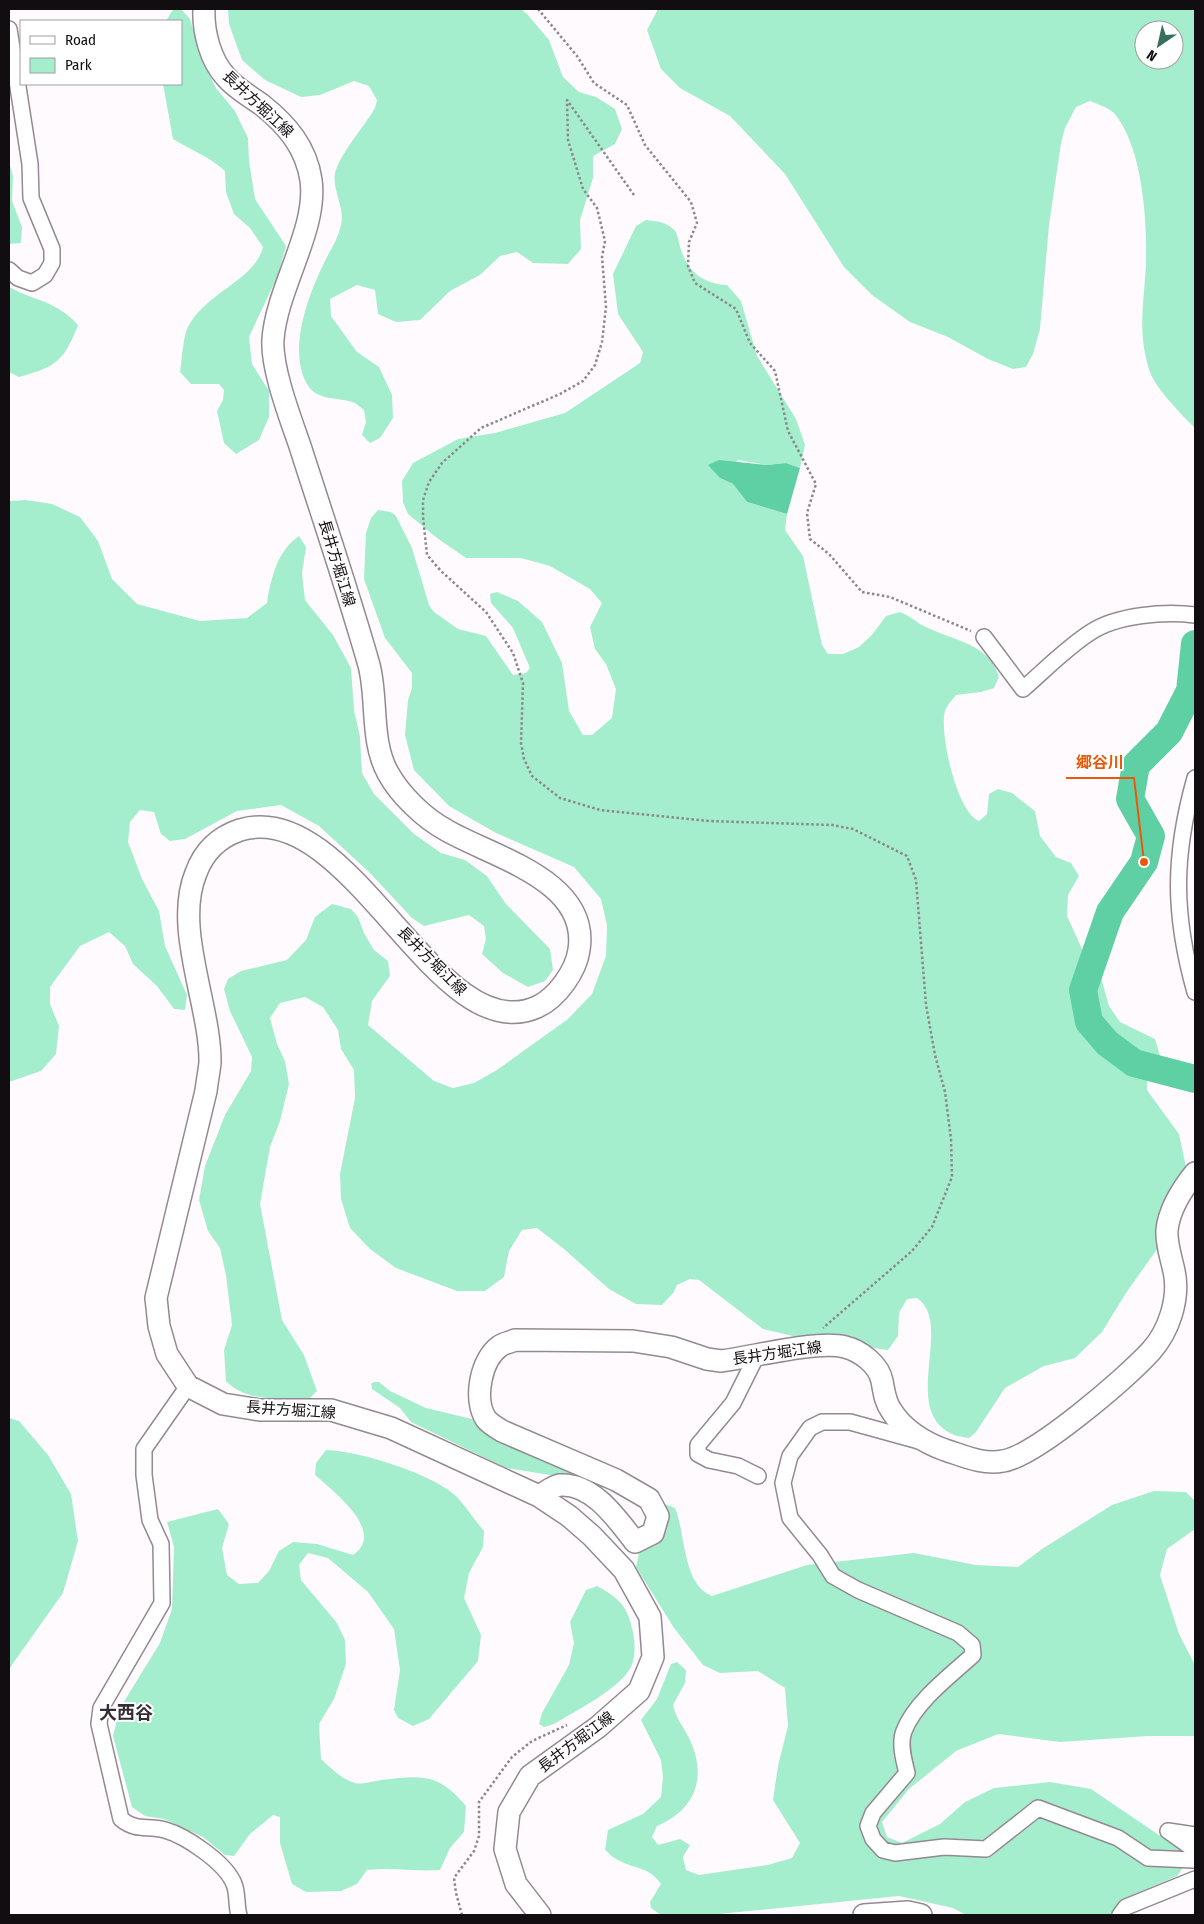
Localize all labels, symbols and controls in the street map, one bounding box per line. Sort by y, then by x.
legend [20,20,182,85]
north arrow [1134,20,1184,70]
text: Road [65,31,96,49]
text: N [1144,46,1160,65]
text: Park [65,56,92,74]
street label: 長井方堀江線 [219,67,297,141]
street label: 長井方堀江線 [315,517,359,609]
callout: 郷谷川 [1066,747,1134,778]
text: 郷谷川 [1076,753,1124,772]
street label: 長井方堀江線 [394,923,470,999]
street label: 長井方堀江線 [731,1338,823,1368]
street label: 長井方堀江線 [245,1398,337,1422]
district label: 大西谷 [99,1702,153,1724]
street label: 長井方堀江線 [535,1708,617,1776]

